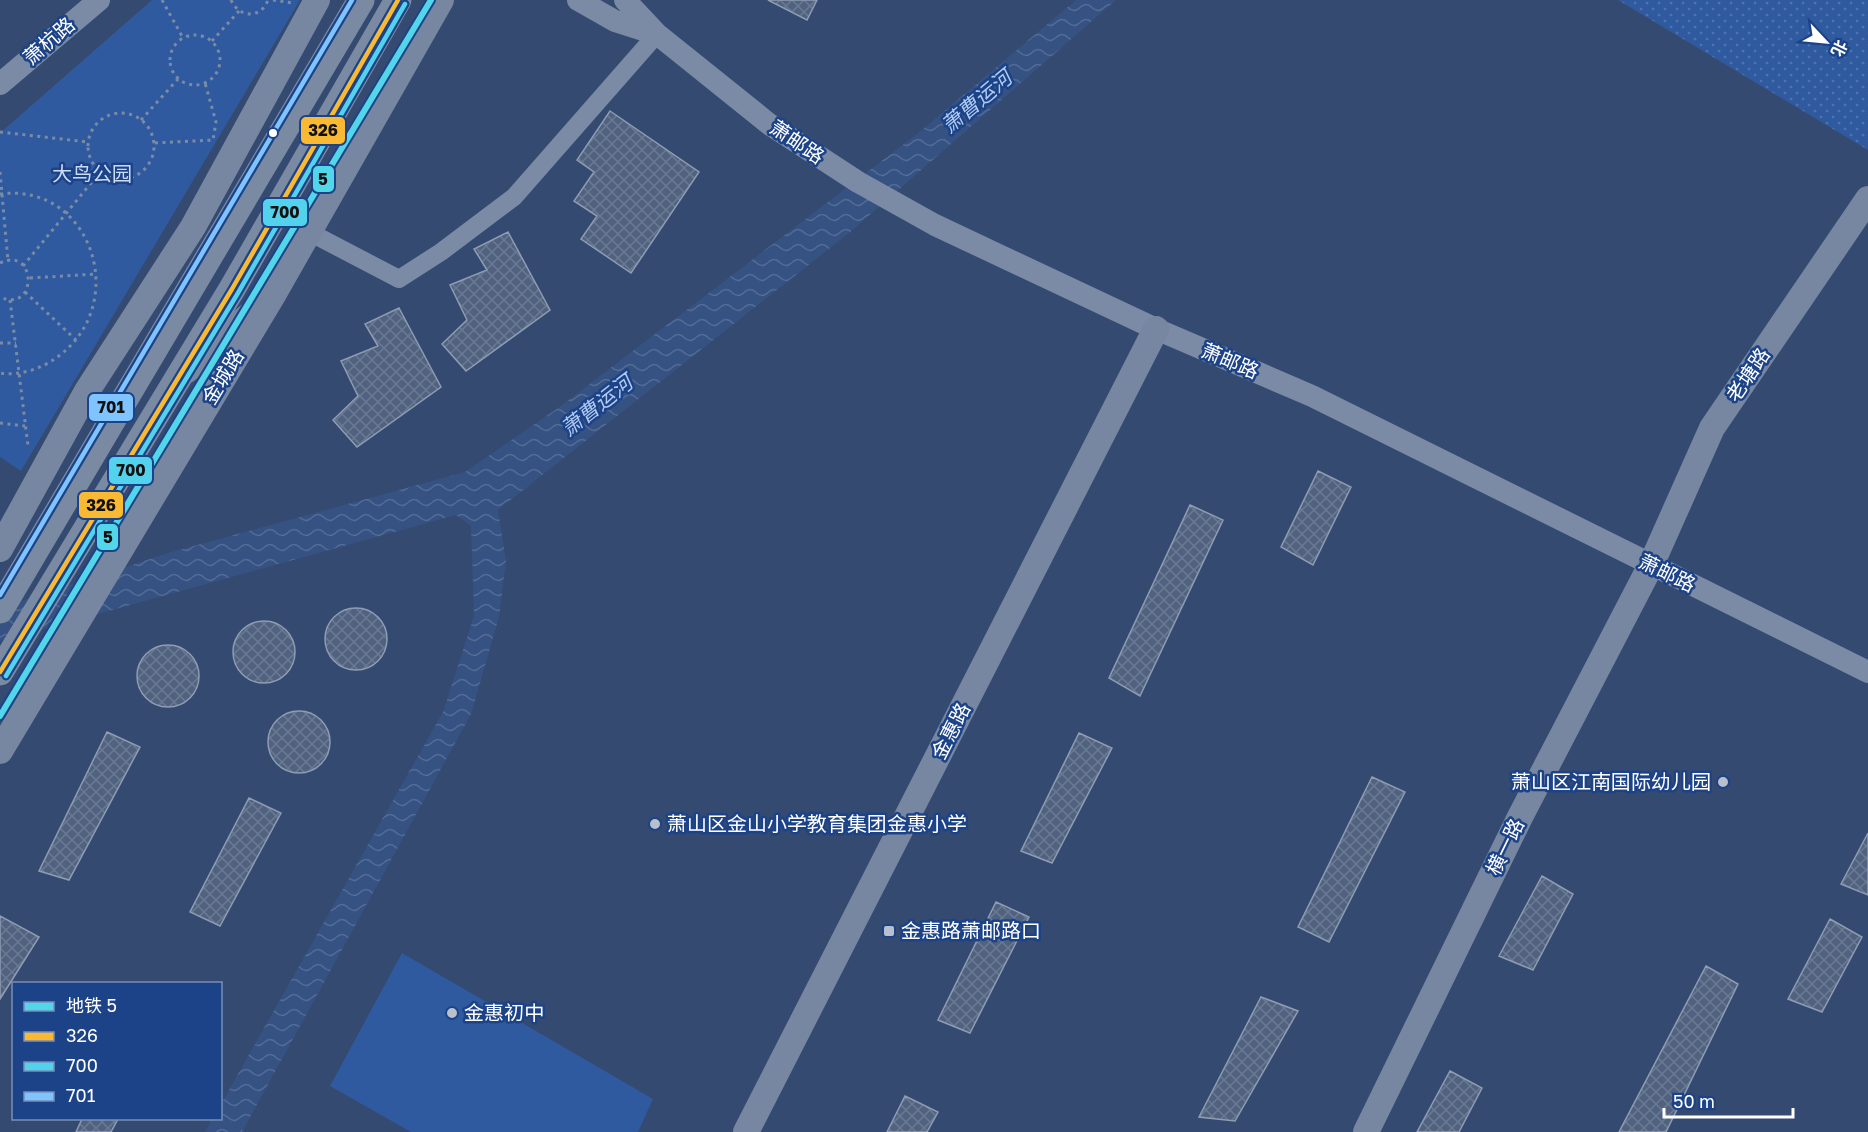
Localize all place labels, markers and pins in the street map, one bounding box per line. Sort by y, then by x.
unlabelled marker [267,127,279,139]
place label: 萧山区江南国际幼儿园 [1511,769,1711,793]
marker: 萧山区江南国际幼儿园 [1716,775,1730,789]
place label: 萧山区金山小学教育集团金惠小学 [667,811,967,835]
marker: 萧山区金山小学教育集团金惠小学 [648,817,662,831]
place label: 金惠路萧邮路口 [901,918,1041,942]
marker: 金惠路萧邮路口 [882,924,896,938]
place label: 金惠初中 [464,1000,544,1024]
marker: 金惠初中 [445,1006,459,1020]

